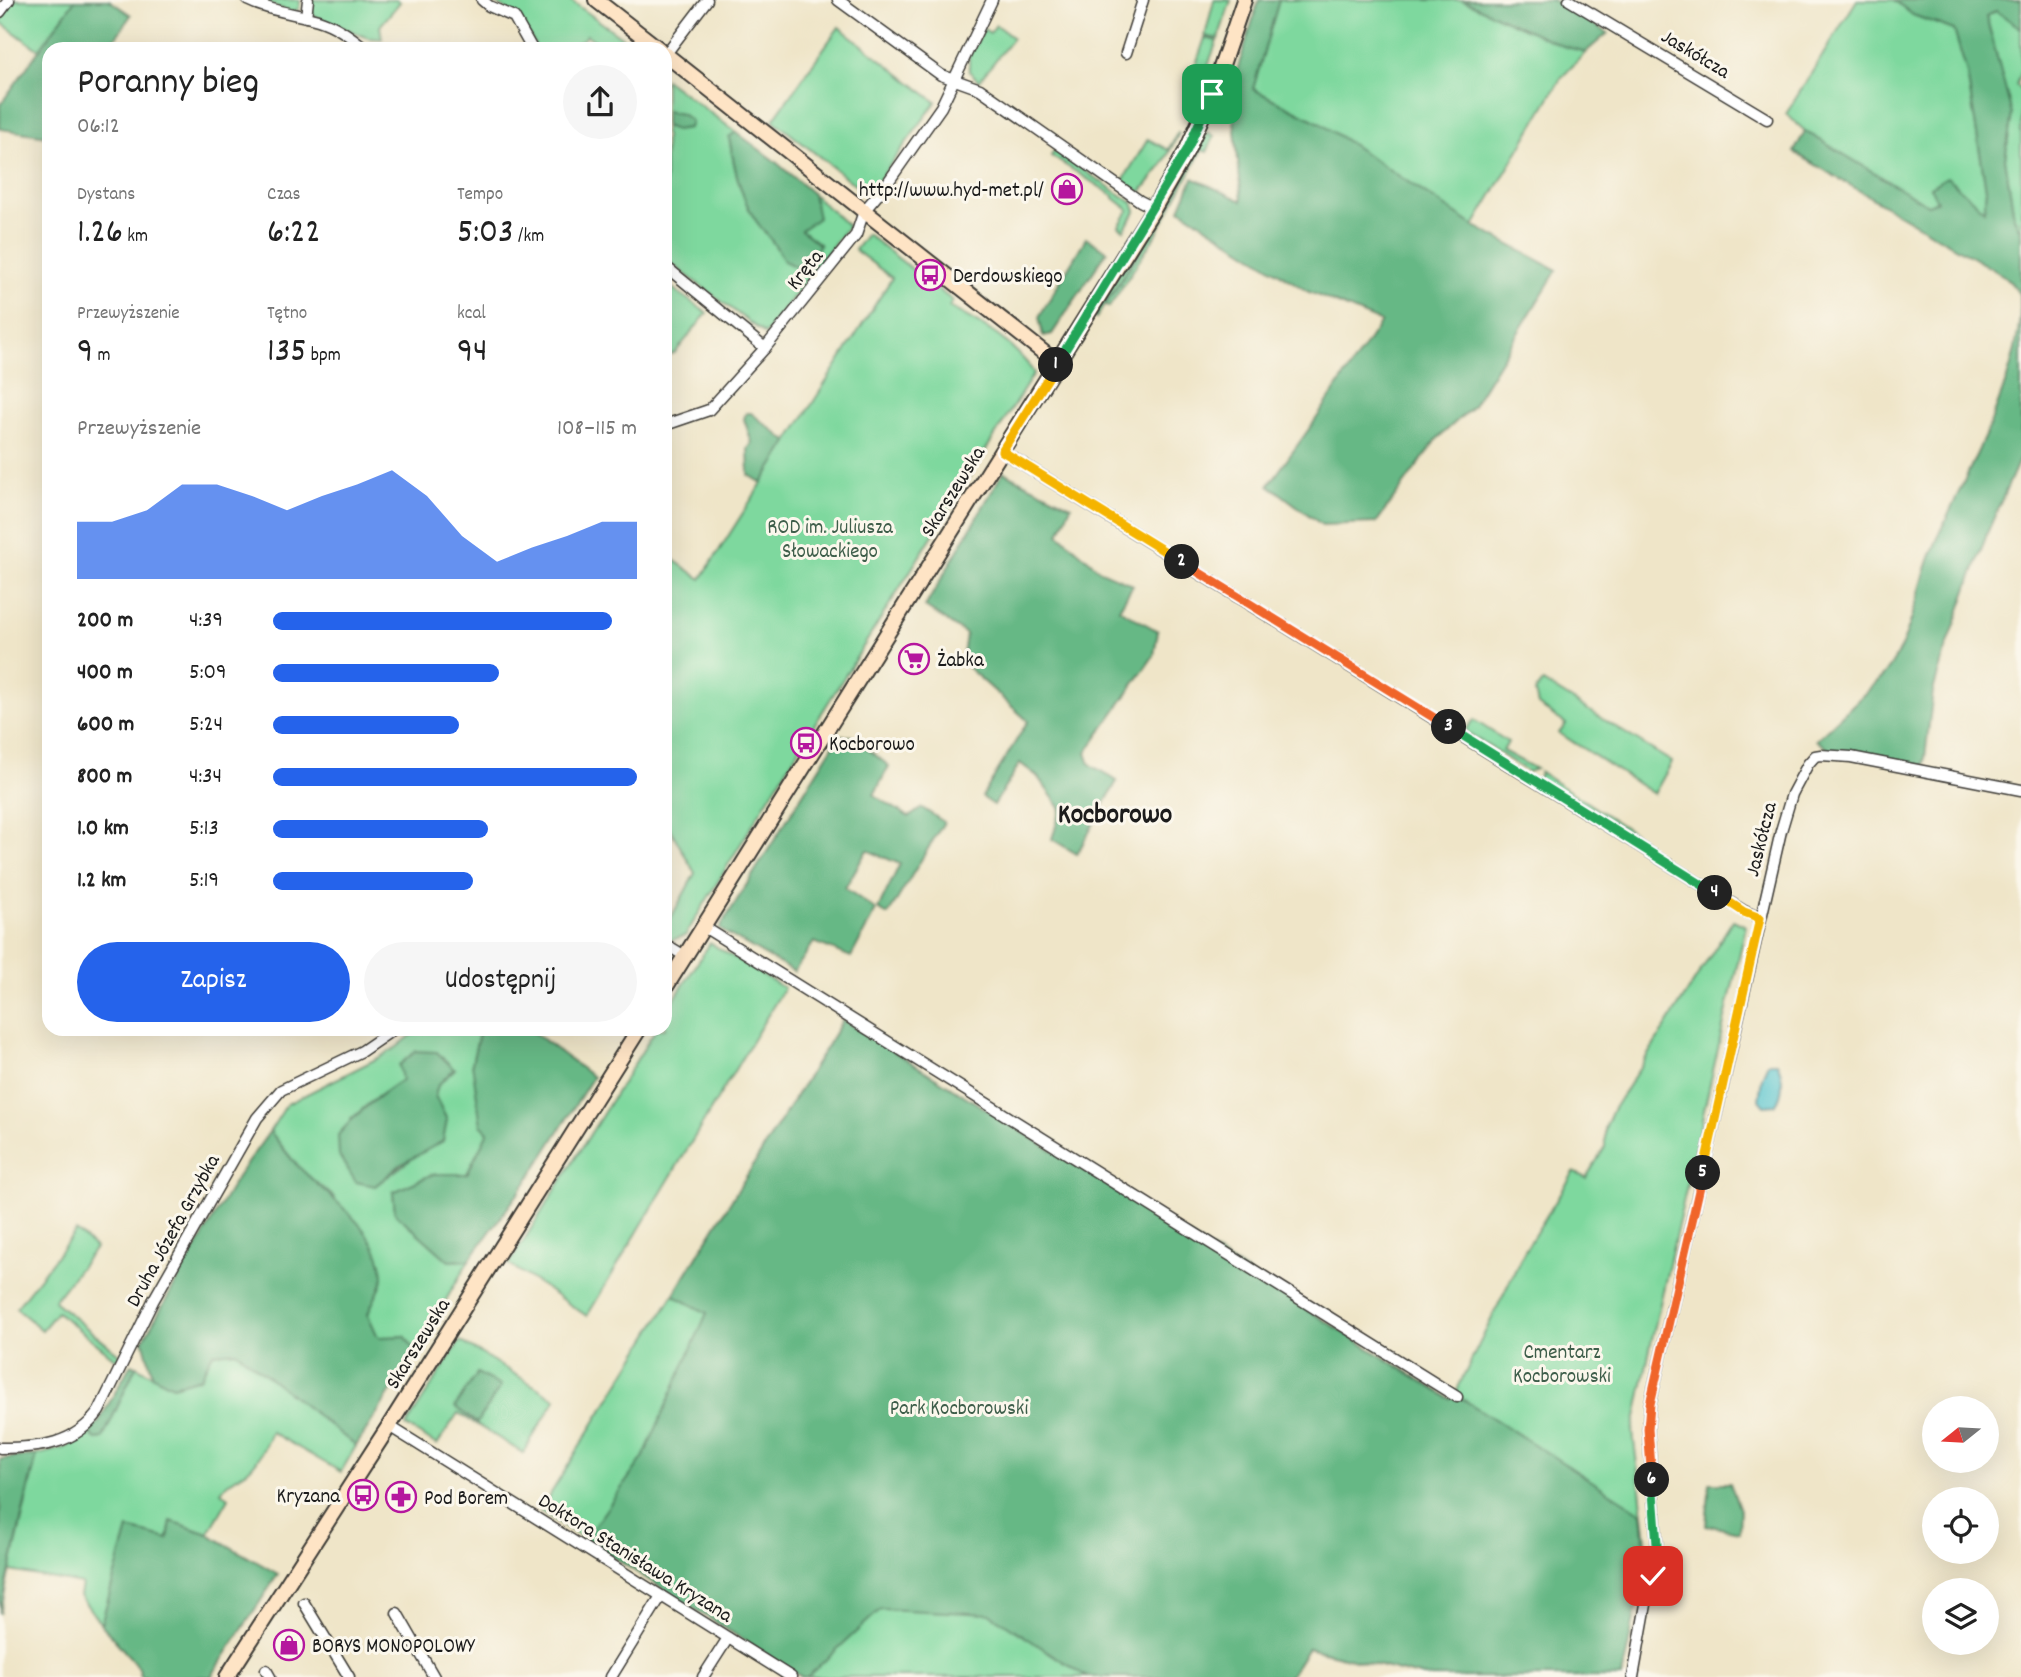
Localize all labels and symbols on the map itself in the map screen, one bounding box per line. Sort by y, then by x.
street label: Jaskółcza [1654,23,1736,89]
pin [1182,64,1242,124]
shop icon: http://www.hyd-met.pl/ [1050,172,1084,206]
place label: http://www.hyd-met.pl/ [859,177,1044,207]
street label: Kręta [781,243,833,298]
bus stop icon: Derdowskiego [913,258,947,292]
place label: Derdowskiego [953,263,1063,293]
pin: 1 [1038,348,1074,382]
street label: Skarszewska [915,440,995,544]
park label: ROD im. Juliusza Słowackiego [767,514,894,568]
pin: 2 [1164,544,1200,580]
supermarket icon: Żabka [897,642,931,676]
place label: Żabka [937,647,985,677]
pin: 3 [1432,710,1466,744]
bus stop icon: Kocborowo [789,726,823,760]
place label: Kocborowo [829,731,915,761]
district label: Kocborowo [1058,797,1172,837]
street label: Jaskółcza [1739,798,1787,880]
pin: 4 [1698,876,1732,910]
street label: Druha Józefa Grzybka [120,1149,230,1313]
pin: 5 [1686,1156,1720,1190]
street label: Skarszewska [380,1292,460,1396]
park label: Cmentarz Kocborowski [1513,1339,1611,1393]
park label: Park Kocborowski [890,1395,1028,1425]
north arrow [1922,1396,1998,1474]
pin: 6 [1634,1462,1670,1498]
bus stop icon: Kryzana [346,1478,380,1512]
pharmacy icon: Pod Borem [384,1480,418,1514]
place label: Kryzana [277,1483,341,1513]
place label: Pod Borem [424,1485,508,1515]
street label: Doktora Stanisława Kryzana [531,1487,738,1632]
pin [1623,1546,1683,1606]
shop icon: BORYS MONOPOLOWY [272,1628,306,1662]
place label: BORYS MONOPOLOWY [312,1633,476,1663]

